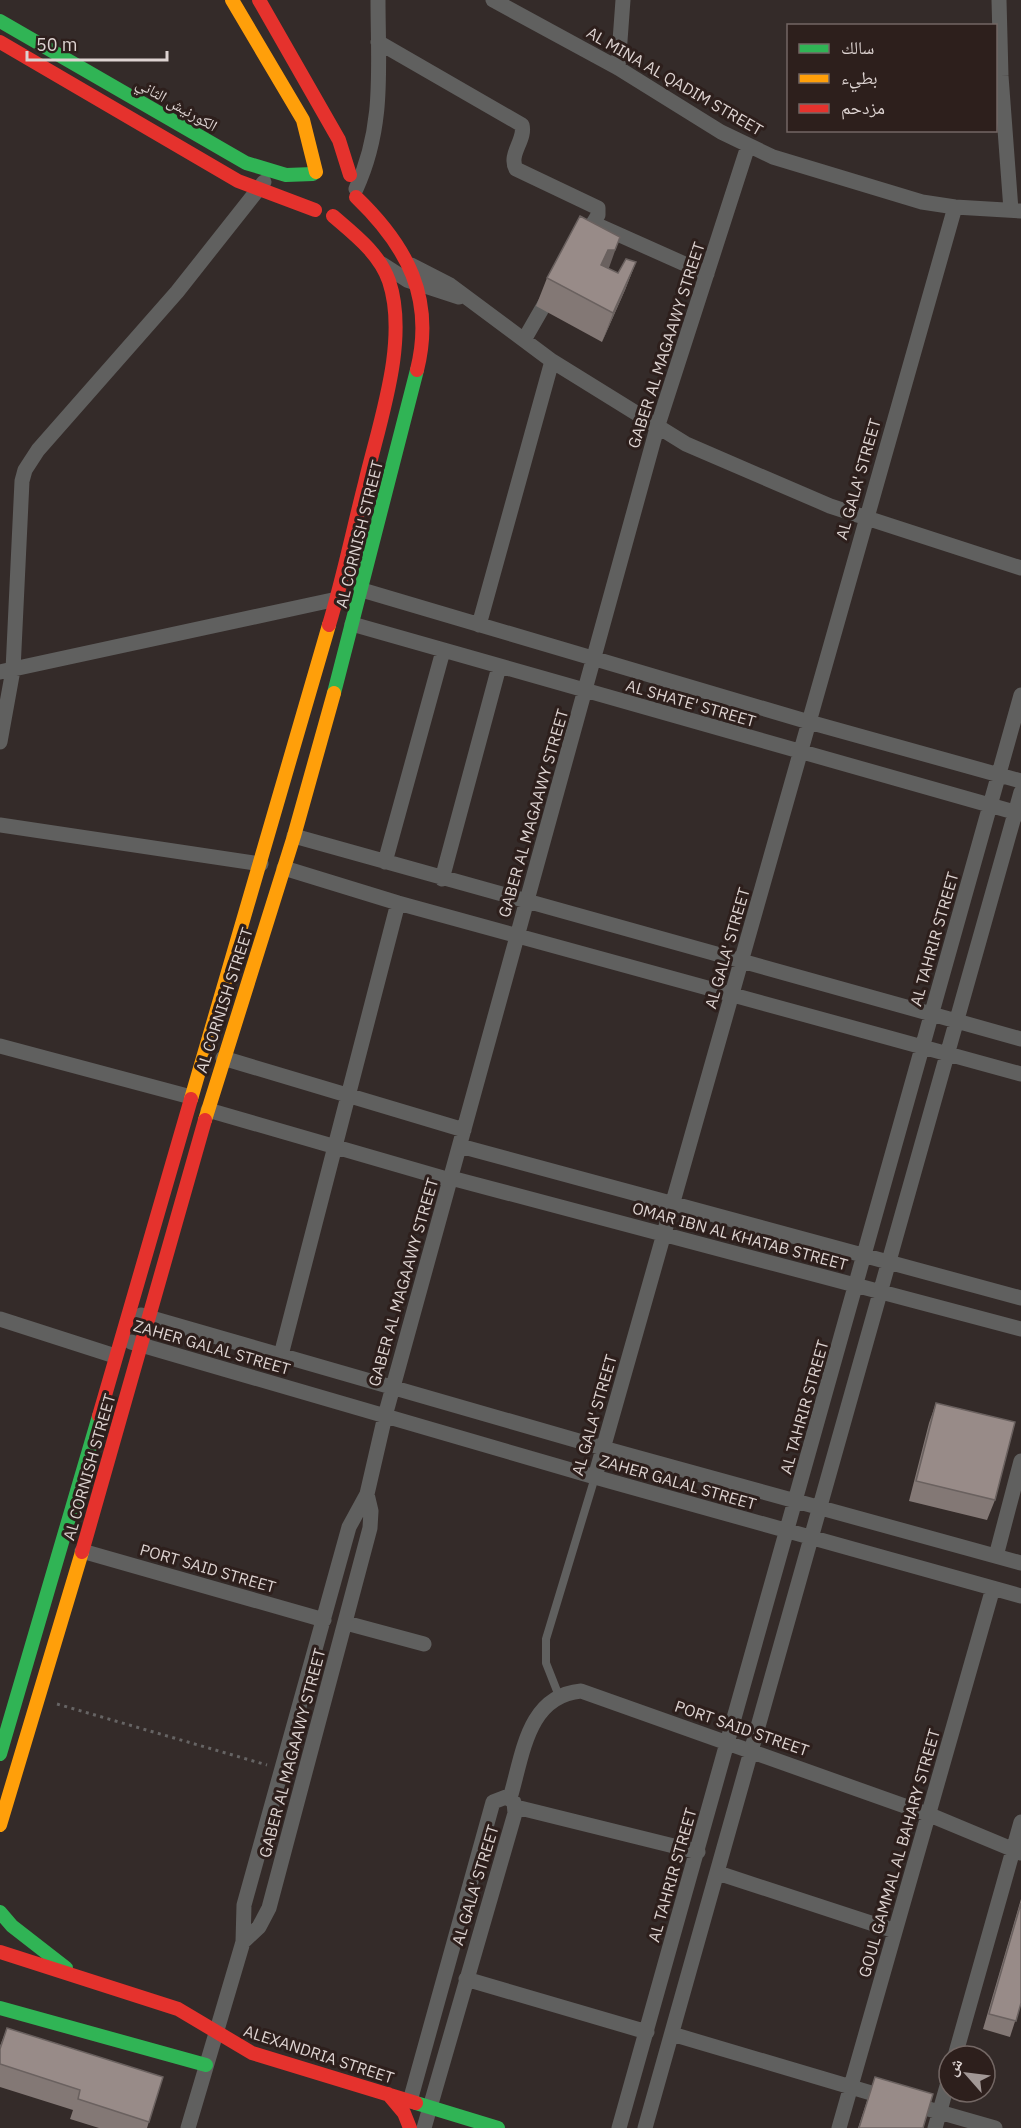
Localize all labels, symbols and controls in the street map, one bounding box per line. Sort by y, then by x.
street label: AL MINA AL QADIM STREET [583,22,767,140]
scale bar [27,24,166,62]
legend [787,24,997,132]
text: 50 m [36,33,78,56]
text: سالك [841,36,874,59]
text: بطيء [841,66,878,93]
street label: الكورنيش الثاني [131,73,221,138]
text: مزدحم [841,96,885,120]
street label: GABER AL MAGAAWY STREET [623,239,709,451]
street label: AL GALA' STREET [831,416,885,542]
street label: AL CORNISH STREET [331,458,387,610]
street label: AL SHATE' STREET [624,675,758,731]
street label: GABER AL MAGAAWY STREET [494,706,572,920]
street label: AL TAHRIR STREET [905,870,963,1008]
street label: AL GALA' STREET [700,885,754,1011]
street label: AL CORNISH STREET [191,925,257,1075]
street label: GABER AL MAGAAWY STREET [364,1175,442,1389]
street label: OMAR IBN AL KHATAB STREET [630,1198,850,1274]
street label: ZAHER GALAL STREET [131,1315,293,1379]
street label: AL TAHRIR STREET [775,1338,833,1476]
street label: AL GALA' STREET [567,1352,621,1478]
street label: AL CORNISH STREET [58,1391,120,1543]
street label: ZAHER GALAL STREET [597,1450,759,1514]
street label: PORT SAID STREET [138,1539,278,1597]
street label: GABER AL MAGAAWY STREET [254,1646,330,1860]
street label: PORT SAID STREET [672,1696,812,1760]
street label: GOUL GAMMAL AL BAHARY STREET [854,1726,944,1980]
street label: AL TAHRIR STREET [643,1806,701,1944]
street label: AL GALA' STREET [447,1822,503,1948]
street label: ALEXANDRIA STREET [241,2020,397,2088]
north arrow [937,2044,997,2104]
text: ش [941,2055,967,2079]

